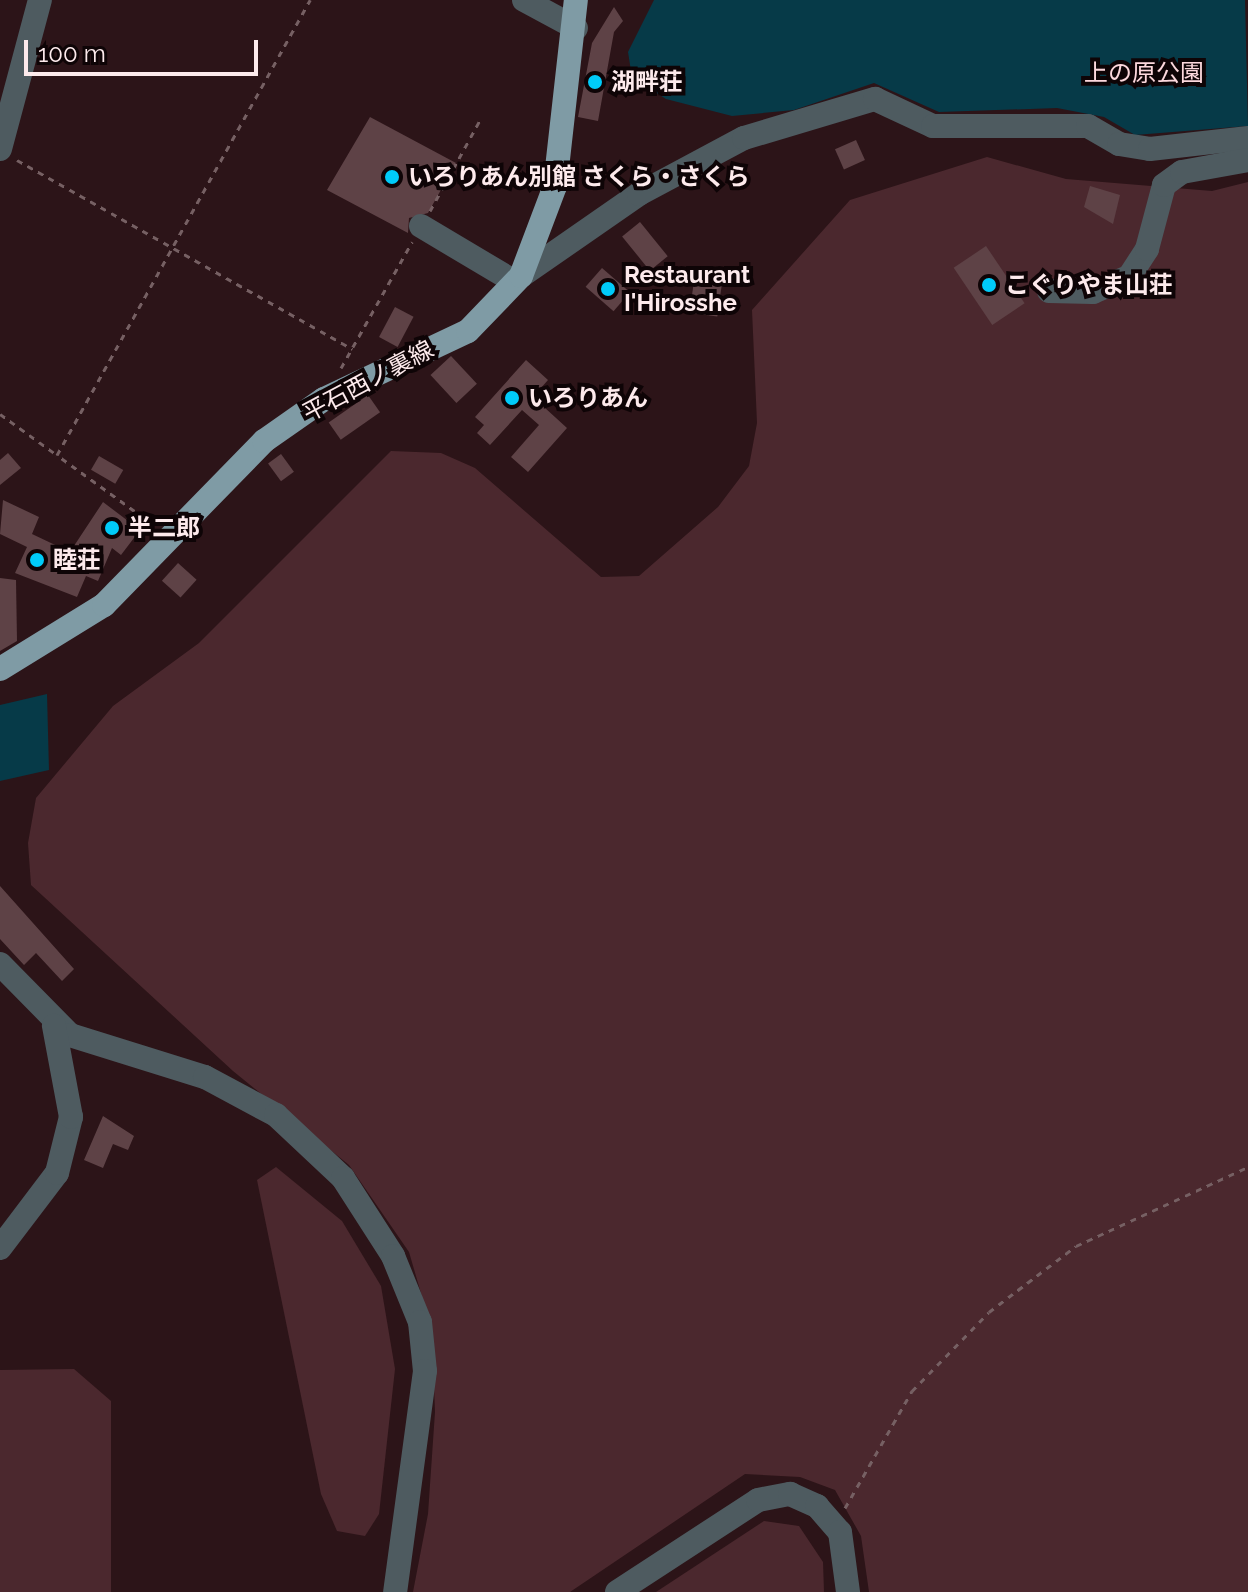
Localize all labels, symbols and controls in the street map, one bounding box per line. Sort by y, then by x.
scale bar [28,24,262,74]
text: 100 m [38,39,106,68]
park label: 上の原公園 [1084,59,1204,87]
place label: 湖畔荘 [611,68,683,96]
marker: 湖畔荘 [586,73,604,91]
place label: いろりあん別館 さくら・さくら [408,163,750,191]
marker: いろりあん別館 さくら・さくら [383,168,401,186]
place label: Restaurant I'Hirosshe [624,261,750,317]
place label: こぐりやま山荘 [1005,271,1173,299]
marker: こぐりやま山荘 [980,276,998,294]
marker: Restaurant I'Hirosshe [599,280,617,298]
street label: 平石西ノ裏線 [298,334,438,428]
place label: いろりあん [528,384,648,412]
marker: いろりあん [503,389,521,407]
place label: 半二郎 [128,514,200,542]
marker: 半二郎 [103,519,121,537]
place label: 睦荘 [53,546,101,574]
marker: 睦荘 [28,551,46,569]

